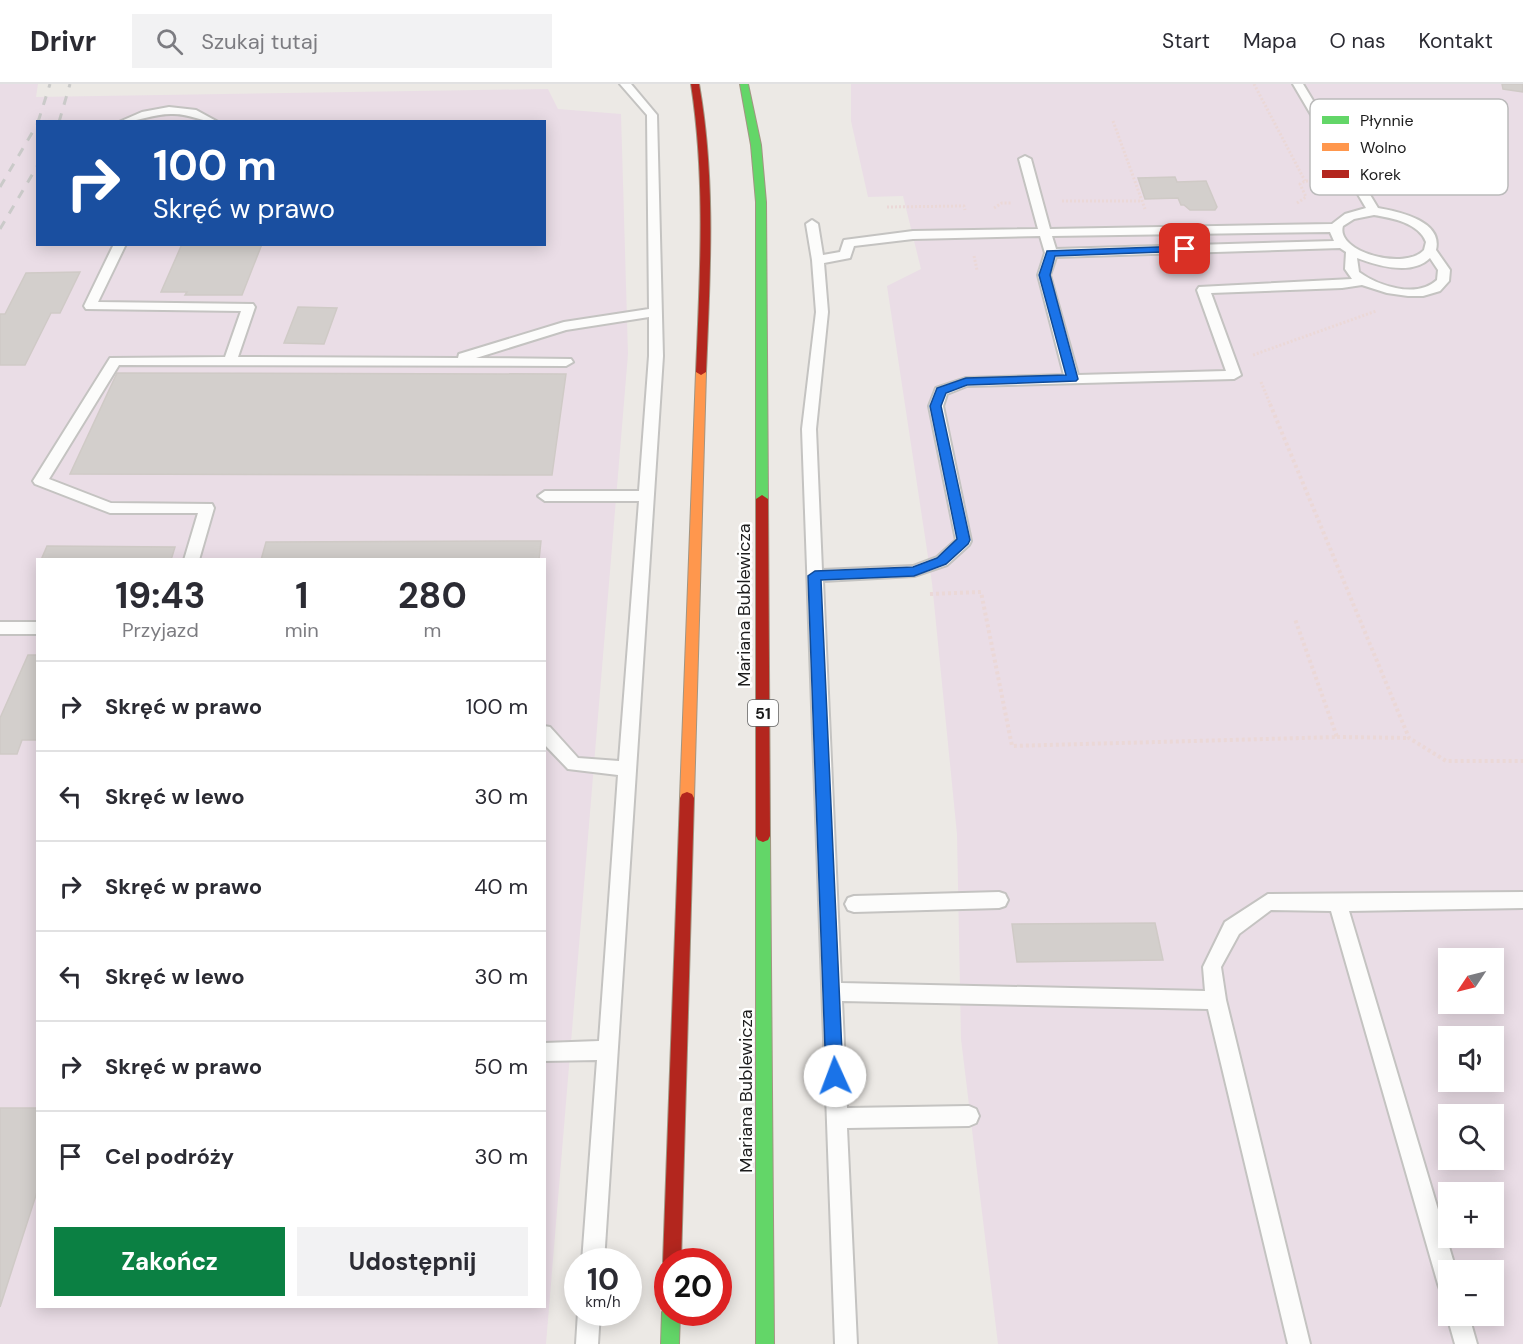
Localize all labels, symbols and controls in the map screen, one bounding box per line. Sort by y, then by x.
search box [132,14,552,68]
text: Drivr [30,23,96,60]
icon: search [153,25,186,58]
text: Szukaj tutaj [201,27,318,56]
text: Start [1162,27,1210,55]
text: Mapa [1243,27,1297,55]
text: O nas [1330,27,1385,55]
text: Kontakt [1418,27,1493,55]
legend [1310,99,1508,195]
text: Płynnie [1360,110,1414,131]
text: Wolno [1360,137,1406,158]
text: 100 m [153,138,277,193]
icon: right [54,144,132,222]
text: Korek [1360,164,1401,185]
text: Skręć w prawo [153,191,335,226]
pin [1159,223,1210,274]
icon: arrive [1168,232,1201,265]
street label: Mariana Bublewicza [732,523,756,687]
text: 19:43 [115,572,205,619]
text: 1 [295,572,308,619]
text: 280 [398,572,467,619]
text: Przyjazd [122,617,199,643]
text: min [285,617,319,643]
text: m [423,617,441,643]
icon: right [54,690,87,723]
text: Skręć w prawo [105,692,262,721]
text: 100 m [466,692,528,721]
road number: 51 [748,700,778,726]
icon: left [54,780,87,813]
text: Skręć w lewo [105,782,245,811]
text: 30 m [474,782,528,811]
icon: right [54,870,87,903]
text: Skręć w prawo [105,872,262,901]
text: 40 m [474,872,528,901]
north arrow [1438,948,1504,1014]
map controls [1438,948,1504,1326]
icon: left [54,960,87,993]
text: Skręć w lewo [105,962,245,991]
text: 30 m [474,962,528,991]
street label: Mariana Bublewicza [734,1009,758,1173]
button: sound [1438,1026,1504,1092]
position arrow [803,1044,867,1108]
icon: right [54,1050,87,1083]
text: Skręć w prawo [105,1052,262,1081]
text: 50 m [474,1052,528,1081]
button: search [1438,1104,1504,1170]
icon: arrive [54,1140,87,1173]
text: Cel podróży [105,1142,234,1171]
text: 30 m [474,1142,528,1171]
button: + [1438,1182,1504,1248]
button: Zakończ [54,1227,285,1296]
button: Udostępnij [297,1227,528,1296]
speed limit sign: 20 [654,1248,732,1326]
text: 10 [587,1260,619,1299]
button: − [1438,1260,1504,1326]
text: km/h [585,1292,621,1312]

